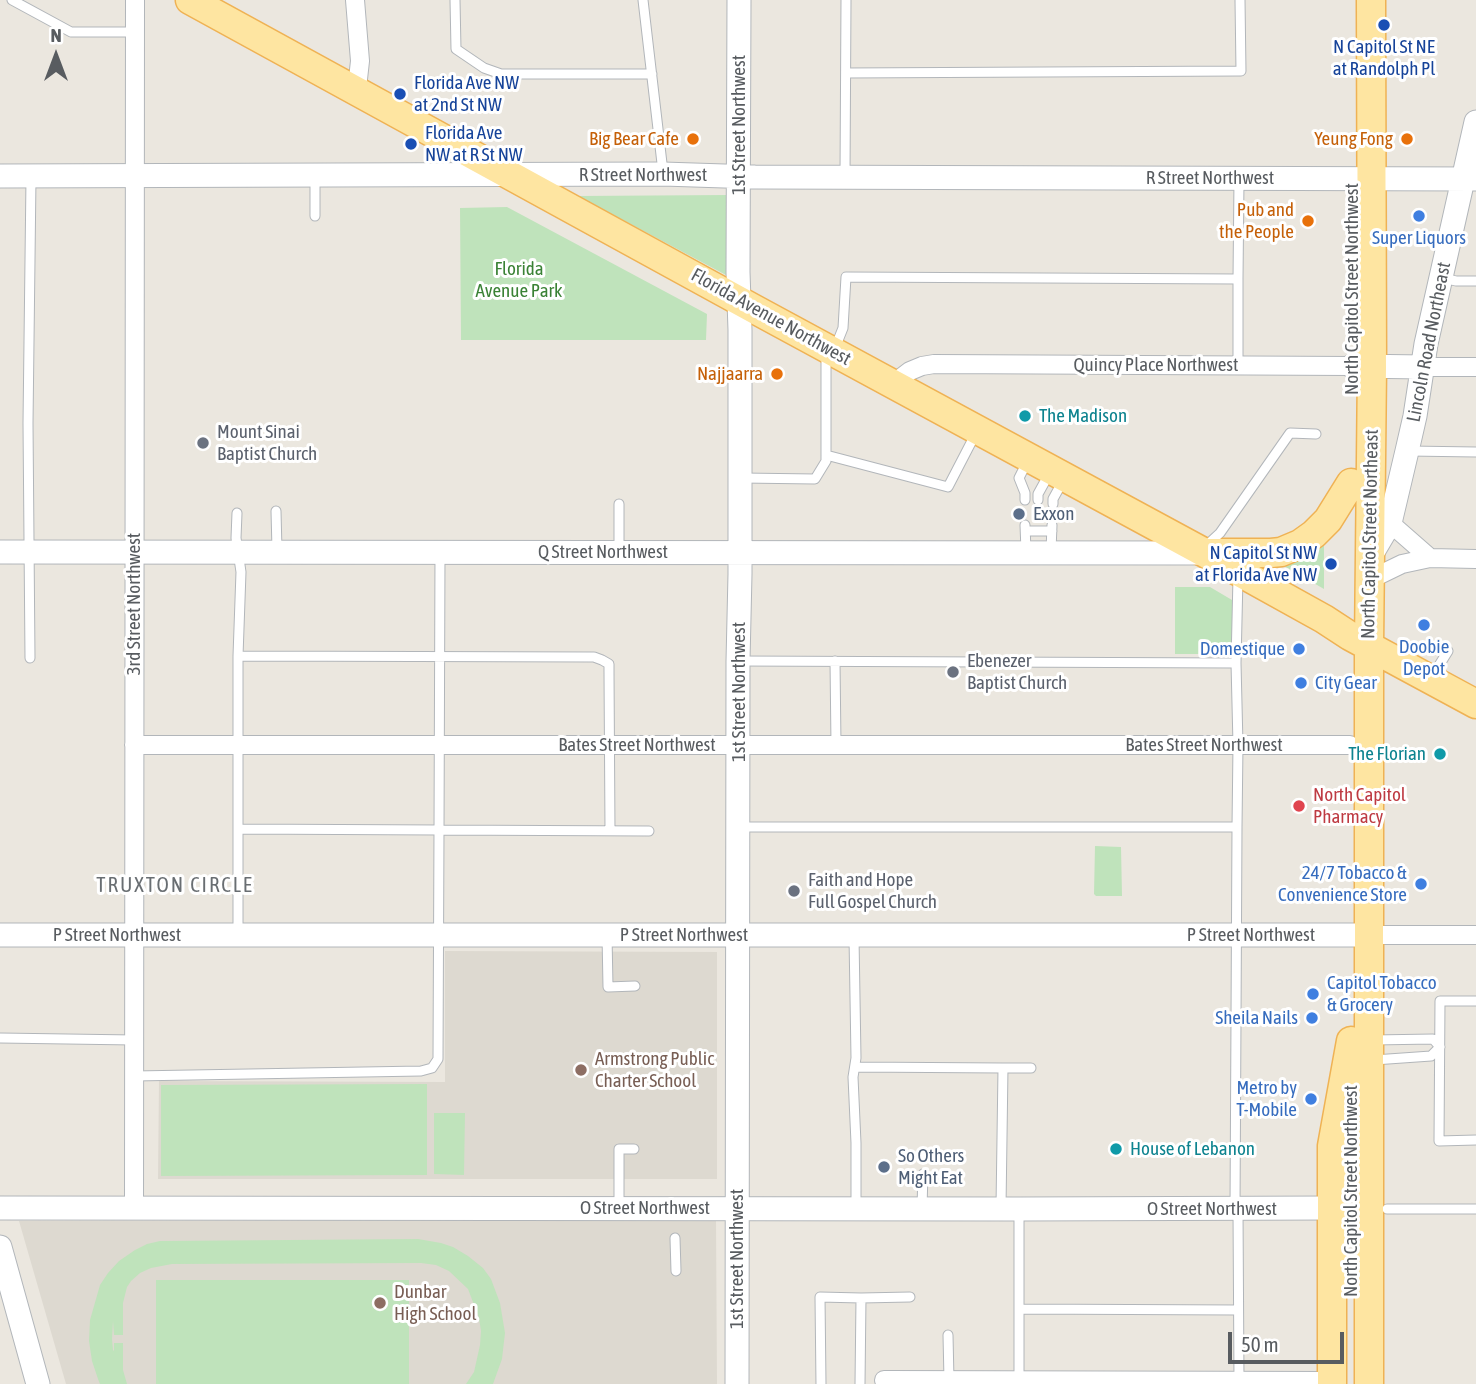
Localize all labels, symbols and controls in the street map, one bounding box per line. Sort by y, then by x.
marker: N Capitol St NE at Randolph Pl [1376,17,1392,33]
north arrow [21,21,91,91]
text: N [50,24,62,46]
place label: N Capitol St NE at Randolph Pl [1333,36,1435,80]
street label: 1st Street Northwest [728,55,750,195]
place label: Florida Ave NW at 2nd St NW [414,72,519,116]
marker: Florida Ave NW at 2nd St NW [392,86,408,102]
place label: Florida Ave NW at R St NW [425,122,523,166]
place label: Big Bear Cafe [589,128,679,150]
place label: Yeung Fong [1314,128,1393,150]
marker: Big Bear Cafe [685,131,701,147]
marker: Yeung Fong [1399,131,1415,147]
marker: Florida Ave NW at R St NW [403,136,419,152]
street label: R Street Northwest [579,164,707,186]
street label: R Street Northwest [1146,167,1274,189]
street label: North Capitol Street Northwest [1341,183,1363,395]
place label: Pub and the People [1219,199,1294,243]
marker: Super Liquors [1411,208,1427,224]
marker: Pub and the People [1300,213,1316,229]
place label: Super Liquors [1372,227,1466,249]
park label: Florida Avenue Park [476,258,562,302]
street label: Lincoln Road Northeast [1402,260,1456,424]
street label: Florida Avenue Northwest [687,264,855,370]
street label: Quincy Place Northwest [1074,354,1238,376]
place label: Najjaarra [697,363,763,385]
marker: Najjaarra [769,366,785,382]
place label: The Madison [1039,405,1127,427]
marker: The Madison [1017,408,1033,424]
place label: Mount Sinai Baptist Church [217,421,317,465]
street label: North Capitol Street Northeast [1357,429,1383,639]
marker: Mount Sinai Baptist Church [195,435,211,451]
place label: Exxon [1033,503,1074,525]
marker: Exxon [1011,506,1027,522]
street label: 3rd Street Northwest [123,533,145,675]
street label: Q Street Northwest [538,541,668,563]
place label: N Capitol St NW at Florida Ave NW [1195,542,1317,586]
marker: N Capitol St NW at Florida Ave NW [1323,556,1339,572]
marker: Doobie Depot [1416,617,1432,633]
street label: 1st Street Northwest [728,622,750,762]
place label: Doobie Depot [1399,636,1449,680]
place label: Domestique [1200,638,1285,660]
marker: Domestique [1291,641,1307,657]
place label: Ebenezer Baptist Church [967,650,1067,694]
marker: Ebenezer Baptist Church [945,664,961,680]
place label: City Gear [1315,672,1377,694]
marker: City Gear [1293,675,1309,691]
street label: Bates Street Northwest [558,734,716,756]
street label: Bates Street Northwest [1125,734,1283,756]
place label: The Florian [1348,743,1426,765]
marker: The Florian [1432,746,1448,762]
place label: North Capitol Pharmacy [1313,784,1406,828]
marker: North Capitol Pharmacy [1291,798,1307,814]
place label: 24/7 Tobacco & Convenience Store [1278,862,1407,906]
place label: Faith and Hope Full Gospel Church [808,869,937,913]
district label: TRUXTON CIRCLE [98,872,252,898]
marker: 24/7 Tobacco & Convenience Store [1413,876,1429,892]
marker: Faith and Hope Full Gospel Church [786,883,802,899]
street label: P Street Northwest [53,924,181,946]
street label: P Street Northwest [620,924,748,946]
street label: P Street Northwest [1187,924,1315,946]
place label: Capitol Tobacco & Grocery [1327,972,1437,1016]
marker: Capitol Tobacco & Grocery [1305,986,1321,1002]
place label: Sheila Nails [1215,1007,1298,1029]
marker: Sheila Nails [1304,1010,1320,1026]
place label: Armstrong Public Charter School [595,1048,714,1092]
marker: Armstrong Public Charter School [573,1062,589,1078]
place label: Metro by T-Mobile [1236,1077,1297,1121]
street label: North Capitol Street Northwest [1340,1085,1362,1297]
marker: Metro by T-Mobile [1303,1091,1319,1107]
place label: House of Lebanon [1130,1138,1255,1160]
marker: House of Lebanon [1108,1141,1124,1157]
place label: So Others Might Eat [898,1145,964,1189]
marker: So Others Might Eat [876,1159,892,1175]
street label: 1st Street Northwest [726,1189,748,1329]
street label: O Street Northwest [580,1197,710,1219]
street label: O Street Northwest [1147,1198,1277,1220]
place label: Dunbar High School [394,1281,477,1325]
marker: Dunbar High School [372,1295,388,1311]
scale bar [1231,1318,1346,1362]
text: 50 m [1241,1332,1279,1356]

